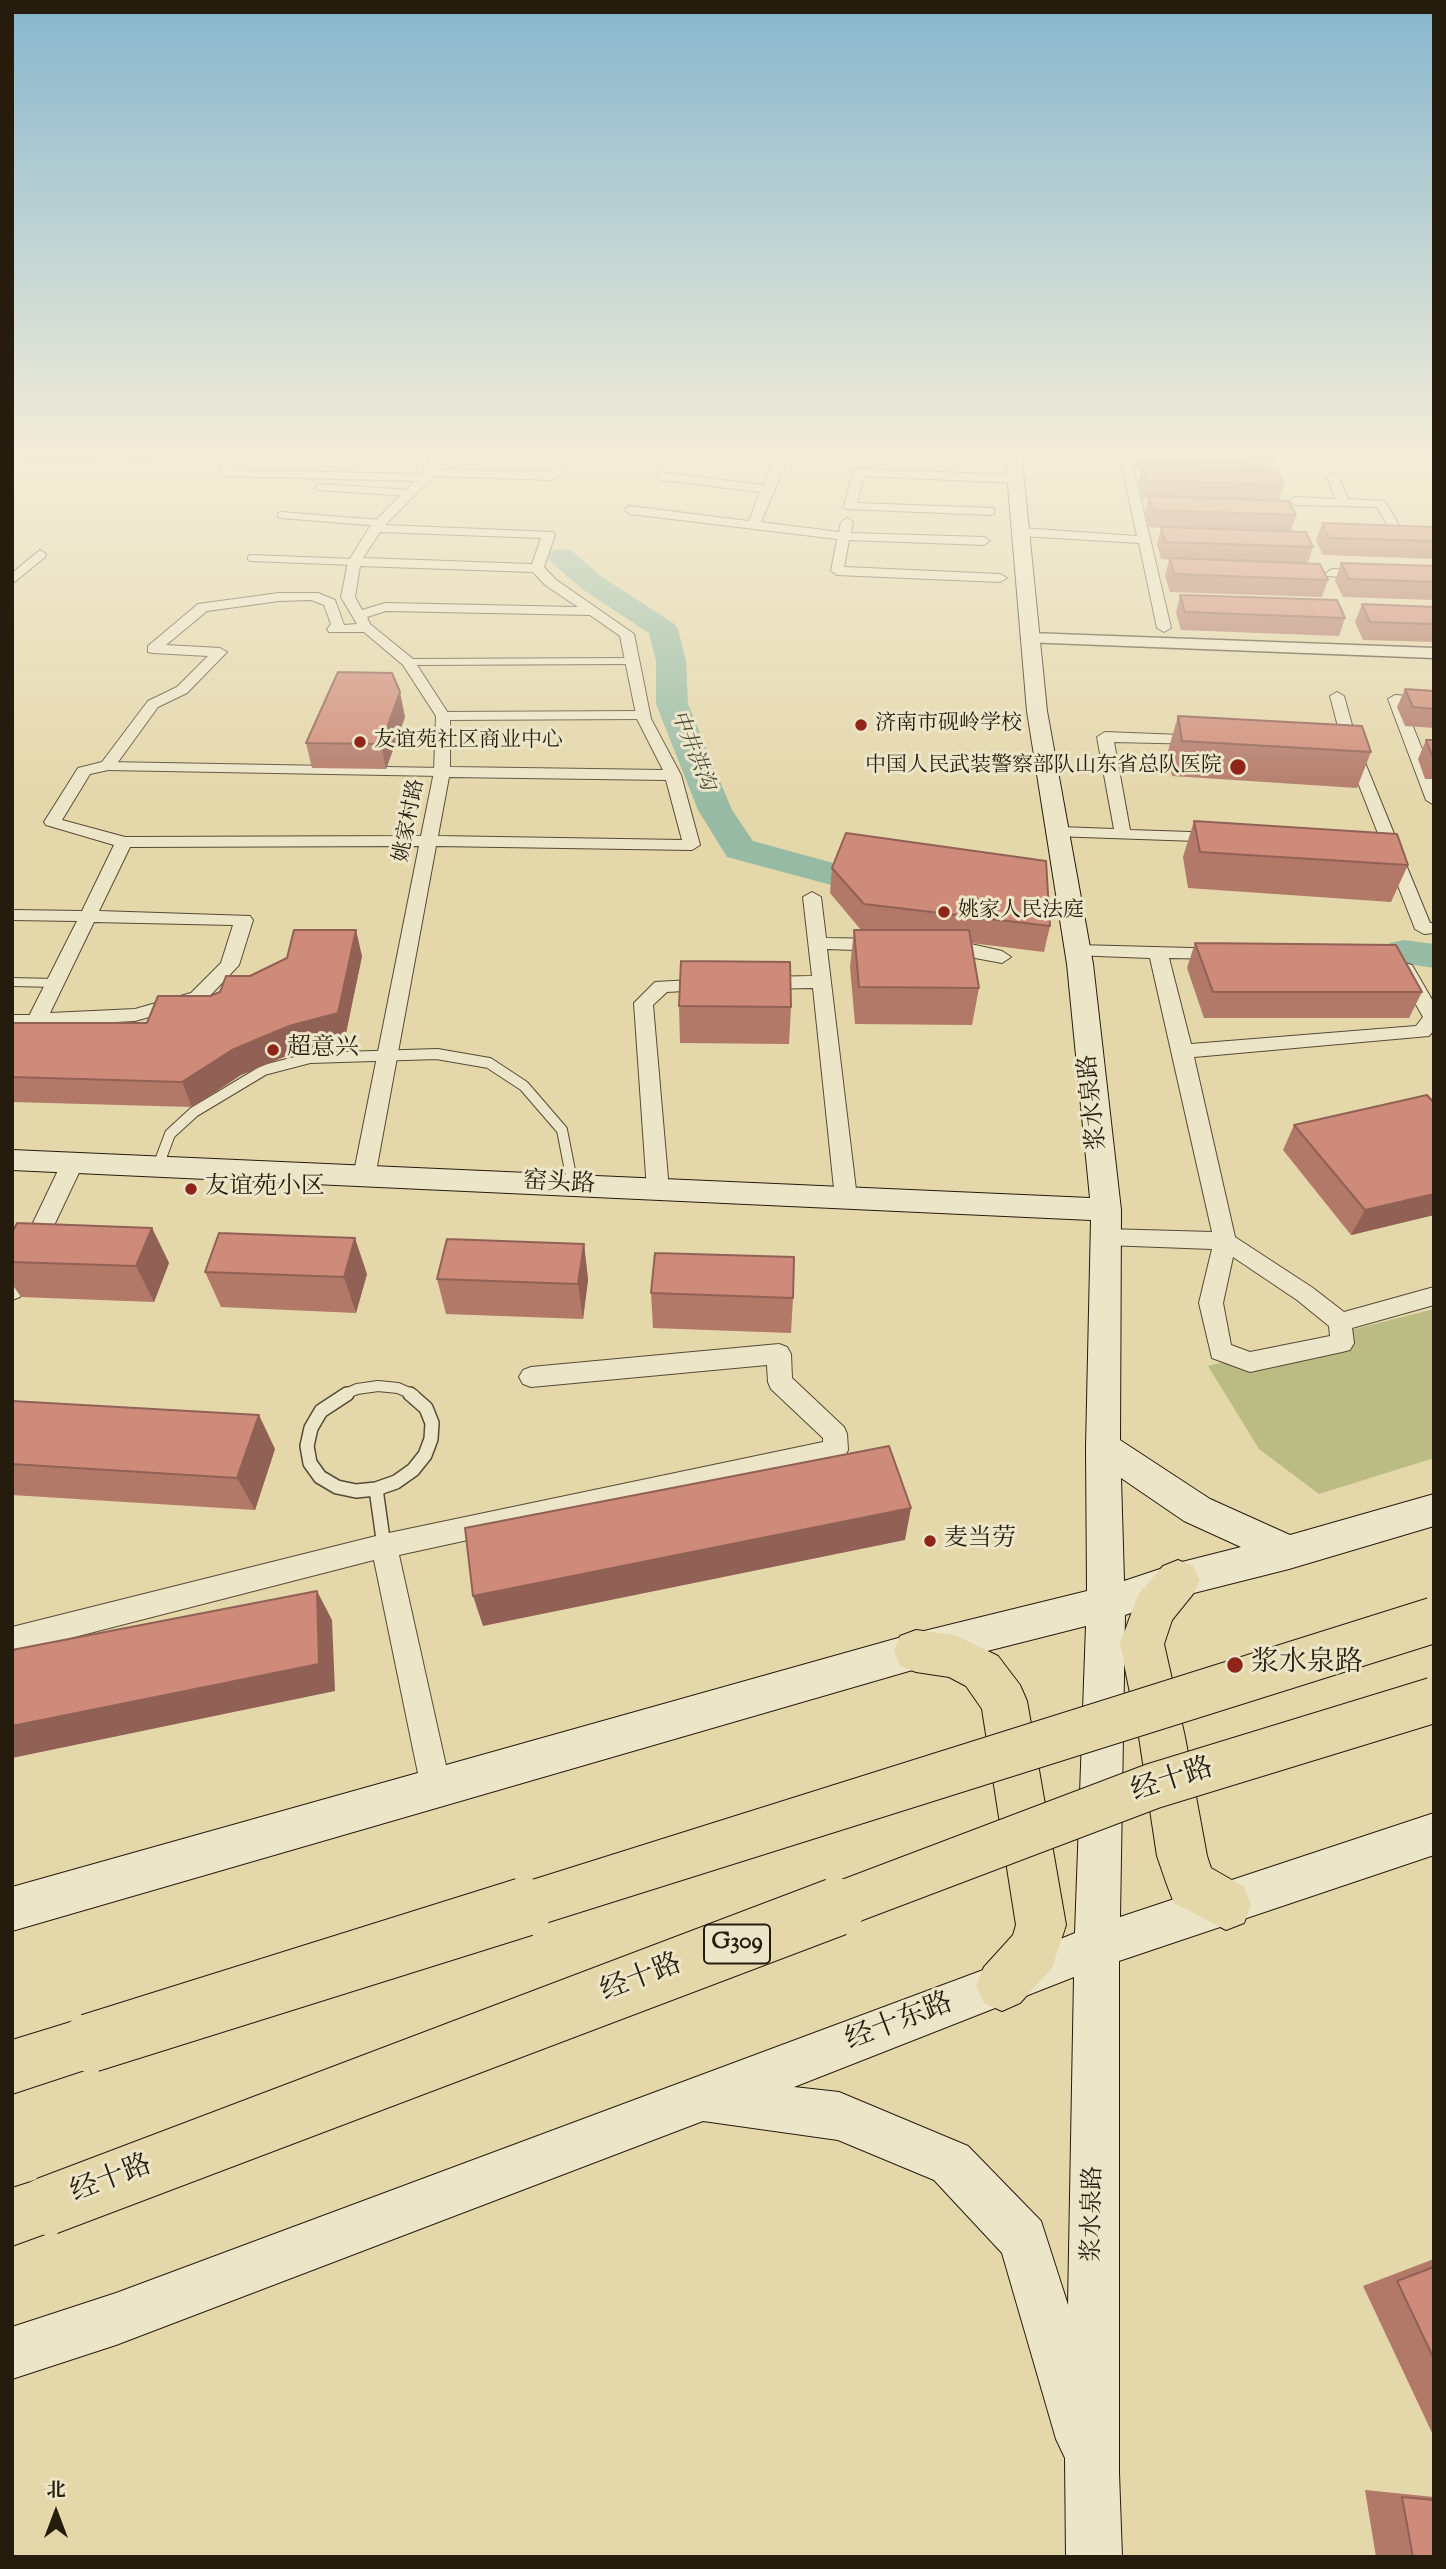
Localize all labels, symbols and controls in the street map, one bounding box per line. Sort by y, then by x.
water label: 中井洪沟 [664,707,718,795]
place label: 济南市砚岭学校 [875,712,1022,738]
marker: 济南市砚岭学校 [853,717,869,733]
place label: 友谊苑社区商业中心 [374,729,563,755]
marker: 友谊苑社区商业中心 [352,734,368,750]
place label: 中国人民武装警察部队山东省总队医院 [865,754,1222,780]
marker: 中国人民武装警察部队山东省总队医院 [1228,757,1248,777]
street label: 姚家村路 [391,777,431,865]
place label: 姚家人民法庭 [958,899,1084,925]
marker: 姚家人民法庭 [936,904,952,920]
place label: 超意兴 [287,1036,359,1064]
marker: 超意兴 [265,1042,281,1058]
street label: 浆水泉路 [1076,1053,1114,1151]
street label: 窑头路 [522,1169,596,1201]
place label: 友谊苑小区 [205,1175,325,1203]
marker: 友谊苑小区 [183,1181,199,1197]
place label: 麦当劳 [944,1527,1016,1555]
marker: 麦当劳 [922,1533,938,1549]
place label: 浆水泉路 [1251,1648,1363,1682]
marker: 浆水泉路 [1225,1655,1245,1675]
street label: 经十路 [1128,1753,1218,1811]
road number: G309 [704,1924,770,1964]
street label: 经十路 [597,1949,687,2011]
street label: 经十东路 [842,1988,958,2060]
street label: 经十路 [67,2150,157,2212]
street label: 浆水泉路 [1080,2166,1110,2262]
north arrow [21,2478,91,2548]
text: 北 [46,2478,66,2505]

